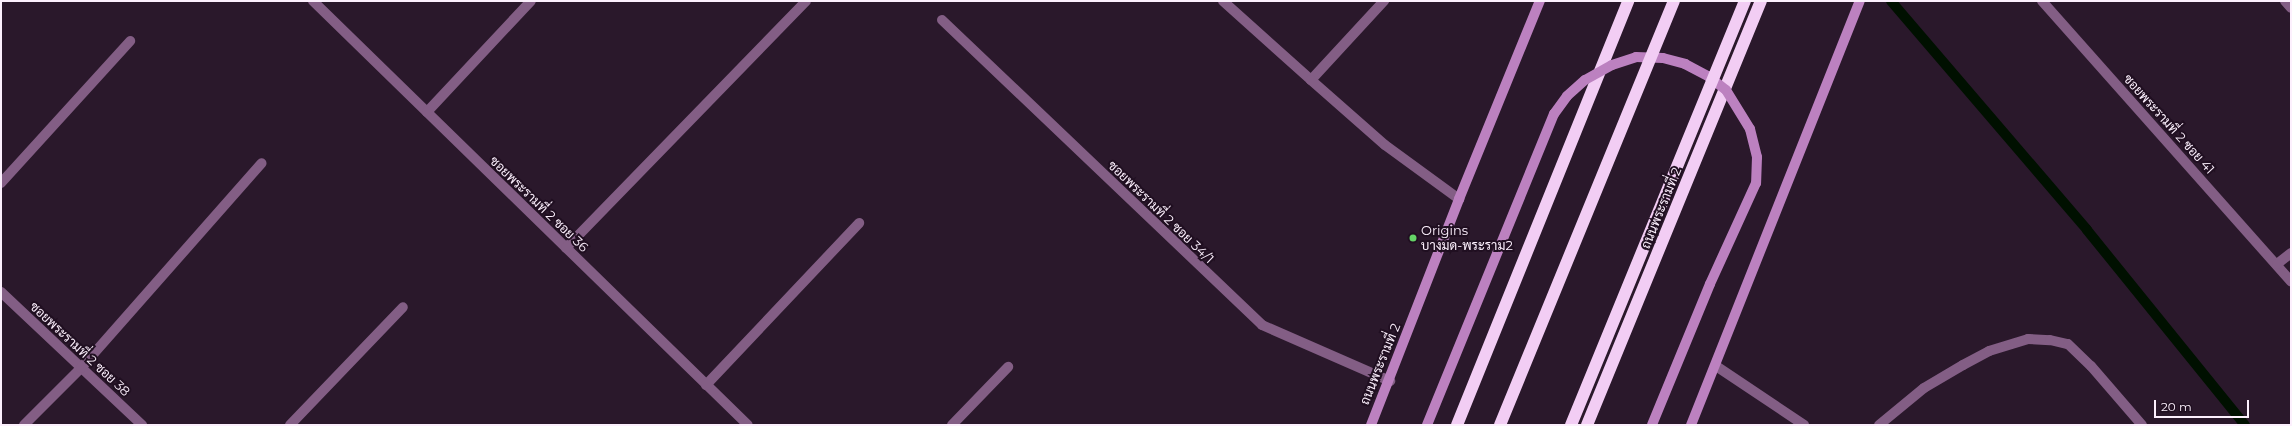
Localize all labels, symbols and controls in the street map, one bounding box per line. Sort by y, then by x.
street label: ซอยพระรามที่ 2 ซอย 41 [2120,71,2218,177]
street label: ซอยพระรามที่ 2 ซอย 36 [487,153,591,255]
street label: ซอยพระรามที่ 2 ซอย 34/1 [1105,157,1217,267]
street label: ถนนพระรามที่ 2 [1638,165,1684,251]
place label: Origins บางมด-พระราม2 [1421,223,1513,254]
marker: Origins บางมด-พระราม2 [1408,233,1418,243]
street label: ซอยพระรามที่ 2 ซอย 38 [27,299,133,399]
street label: ถนนพระรามที่ 2 [1357,321,1403,407]
scale bar [2156,392,2251,418]
text: 20 m [2161,399,2192,414]

